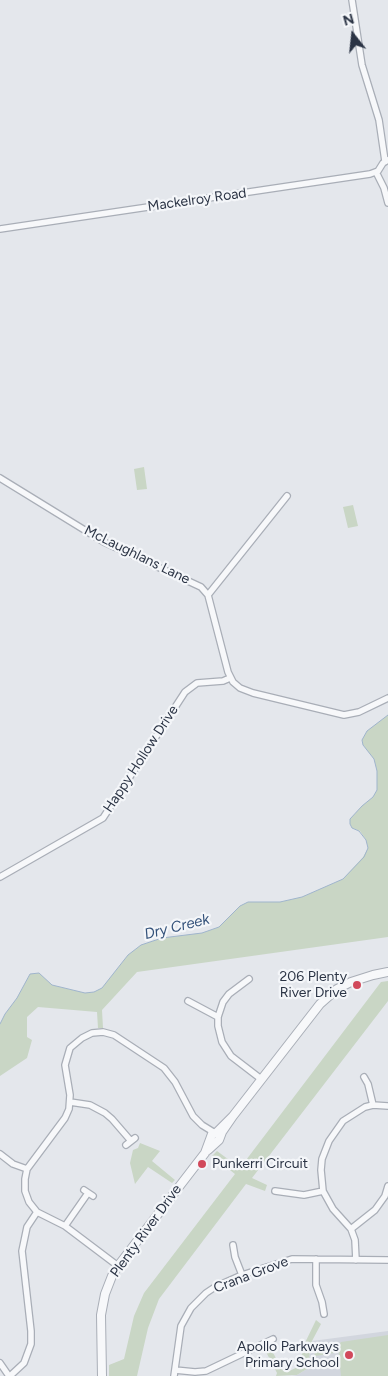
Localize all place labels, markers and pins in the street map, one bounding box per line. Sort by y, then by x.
place label: 206 Plenty River Drive [280,969,347,1002]
marker: 206 Plenty River Drive [351,979,363,991]
place label: Punkerri Circuit [212,1156,308,1172]
marker: Punkerri Circuit [196,1158,208,1170]
place label: Apollo Parkways Primary School [237,1339,339,1371]
marker: Apollo Parkways Primary School [343,1349,355,1361]

